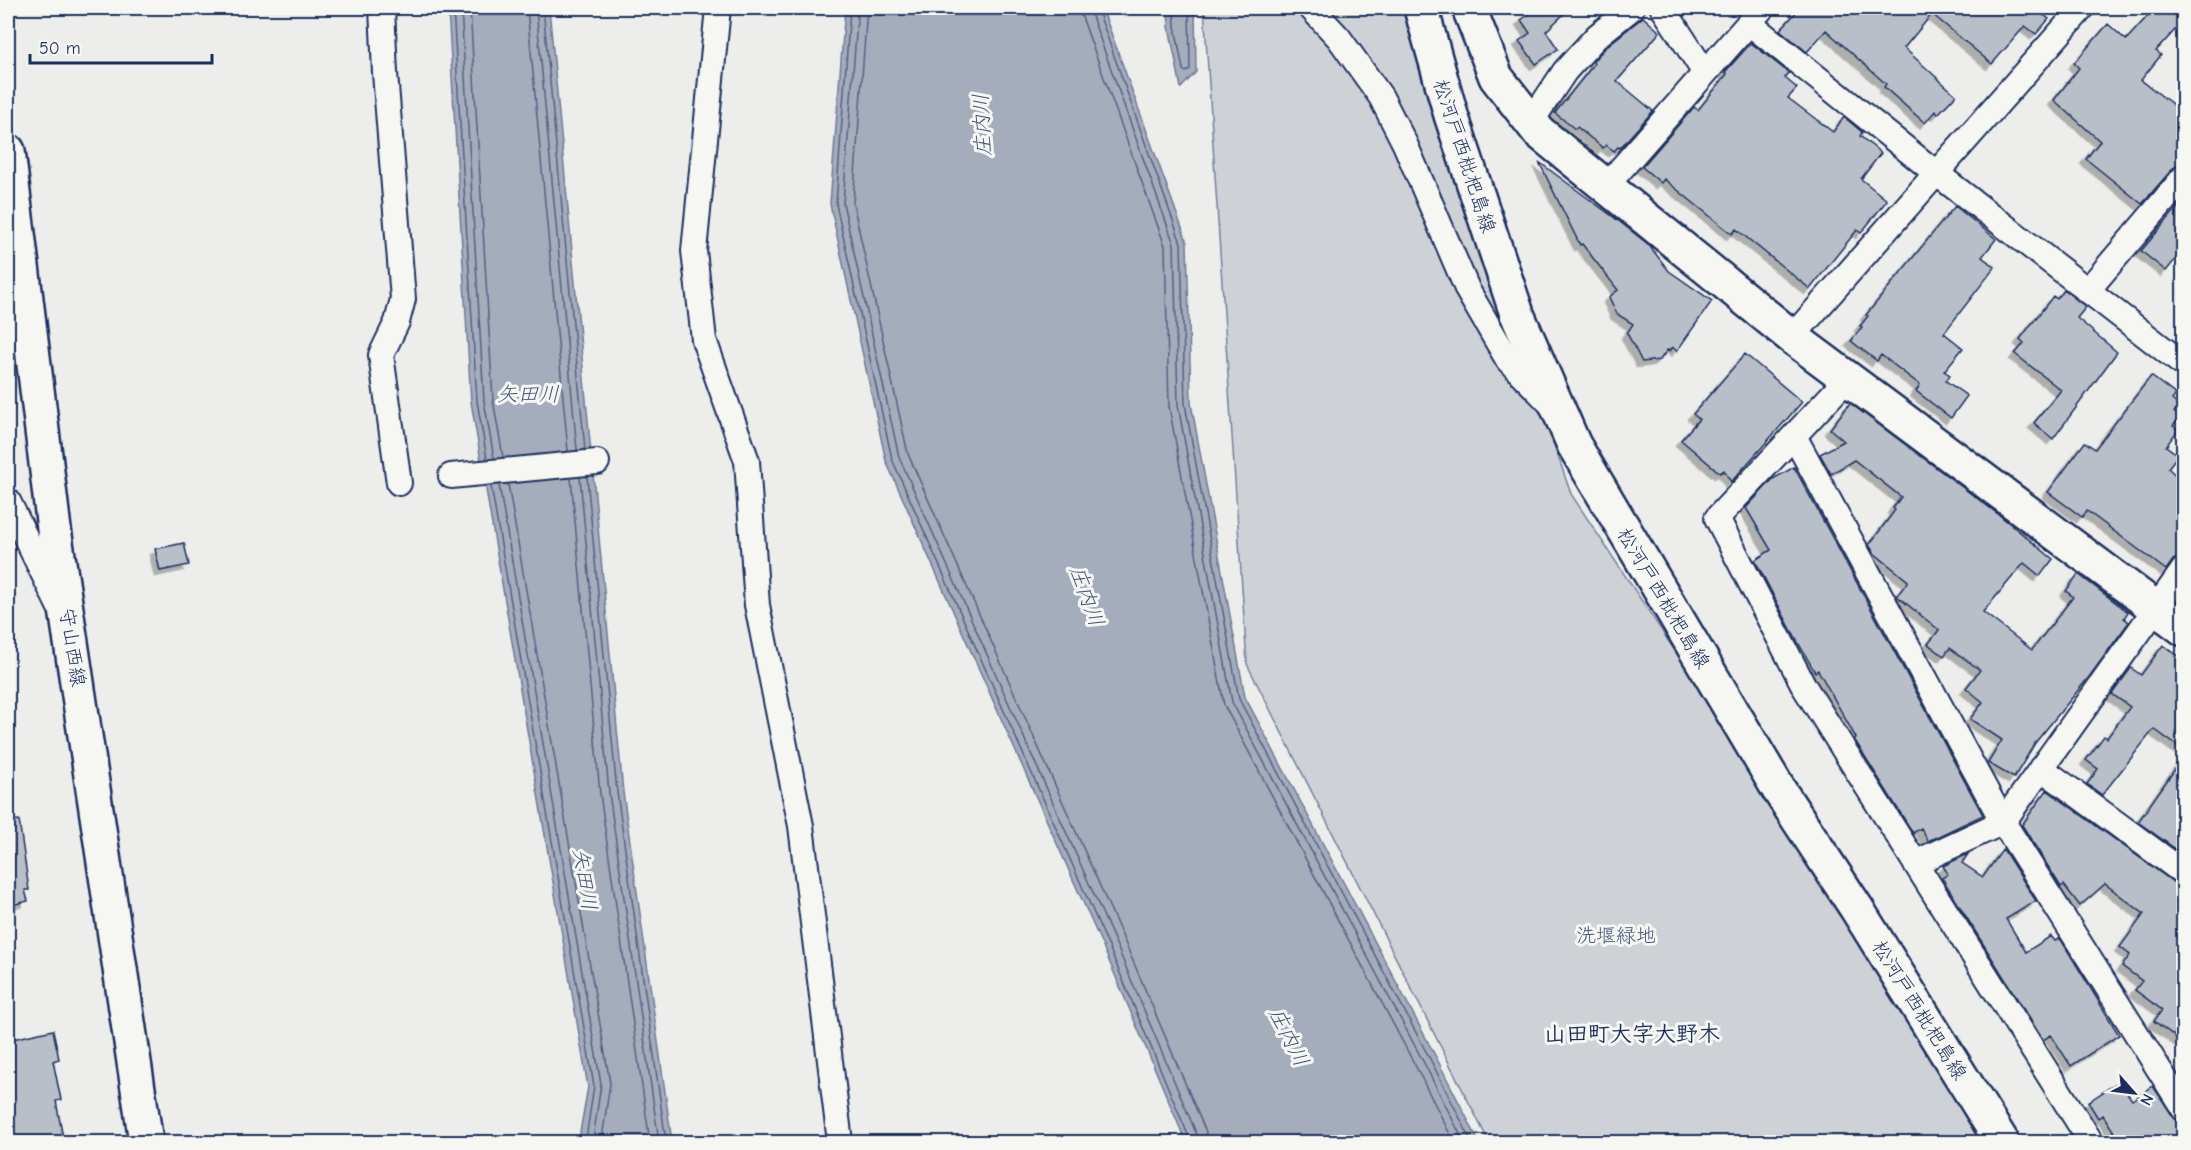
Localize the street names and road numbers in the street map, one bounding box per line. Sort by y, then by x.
street label: 松河戸西枇杷島線 [1429,77,1500,236]
street label: 松河戸西枇杷島線 [1613,524,1715,673]
street label: 守山西線 [55,606,90,688]
street label: 松河戸西枇杷島線 [1867,936,1972,1084]

